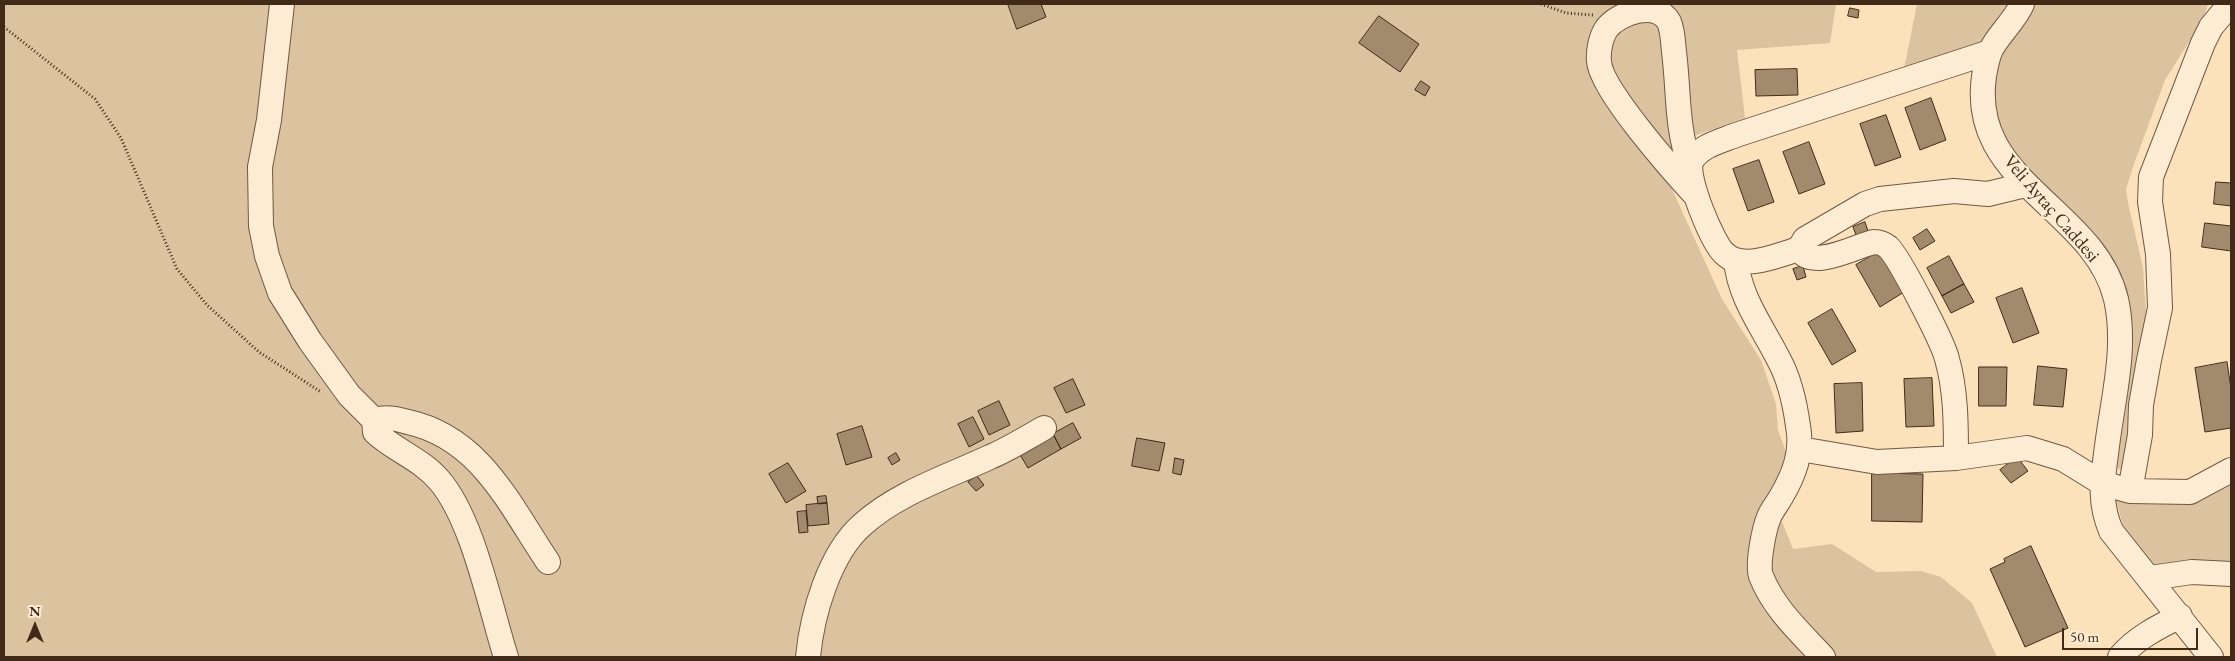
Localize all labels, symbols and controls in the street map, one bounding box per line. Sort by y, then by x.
street label: Veli Aytaç Caddesi [1998,151,2104,267]
north arrow [10,601,60,651]
text: N [29,602,41,620]
scale bar [2065,618,2201,650]
text: 50 m [2070,627,2099,646]

